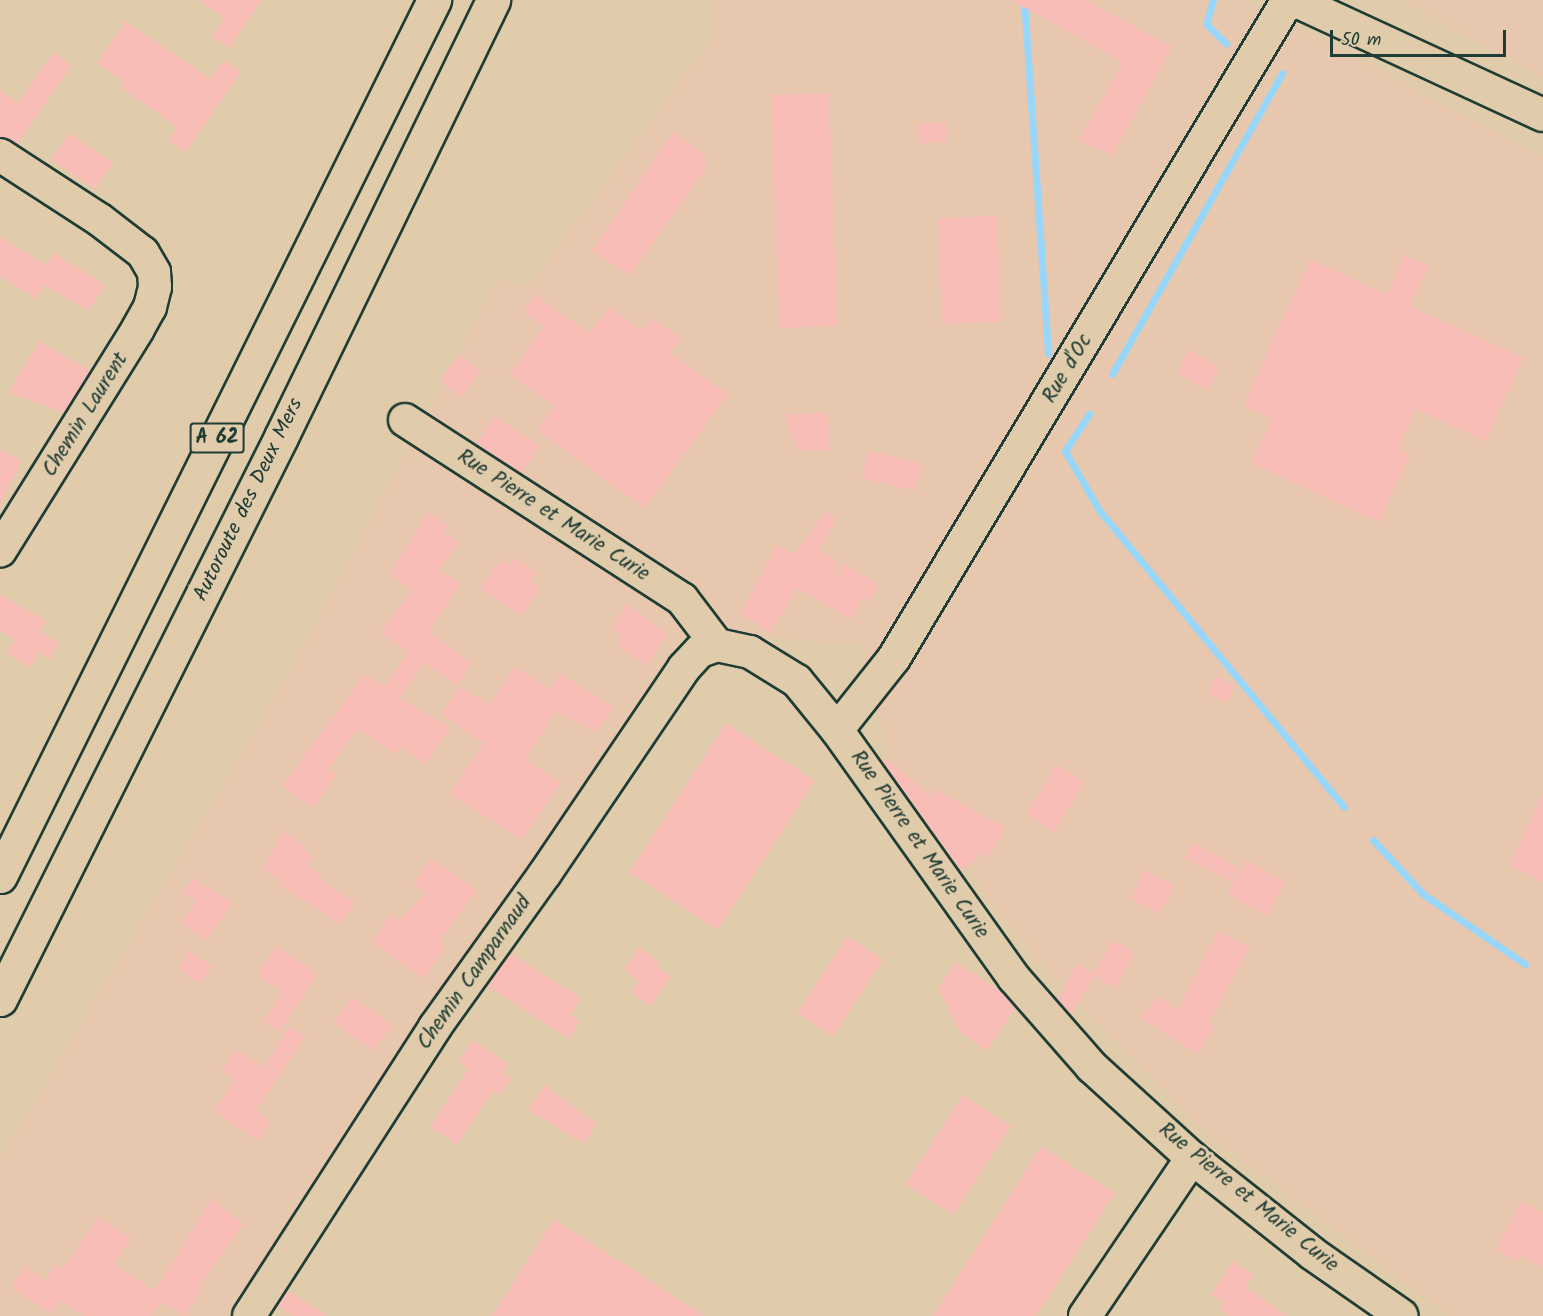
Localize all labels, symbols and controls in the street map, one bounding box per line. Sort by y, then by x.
scale bar [1333,18,1508,56]
text: 50 m [1341,26,1381,55]
street label: Rue d'Oc [1038,330,1098,408]
street label: Chemin Laurent [38,348,134,482]
street label: Autoroute des Deux Mers [189,394,309,606]
road number: A 62 [188,421,246,455]
street label: Rue Pierre et Marie Curie [452,444,654,588]
street label: Rue Pierre et Marie Curie [844,746,994,944]
street label: Chemin Camparnaud [412,891,538,1055]
street label: Rue Pierre et Marie Curie [1153,1118,1343,1278]

